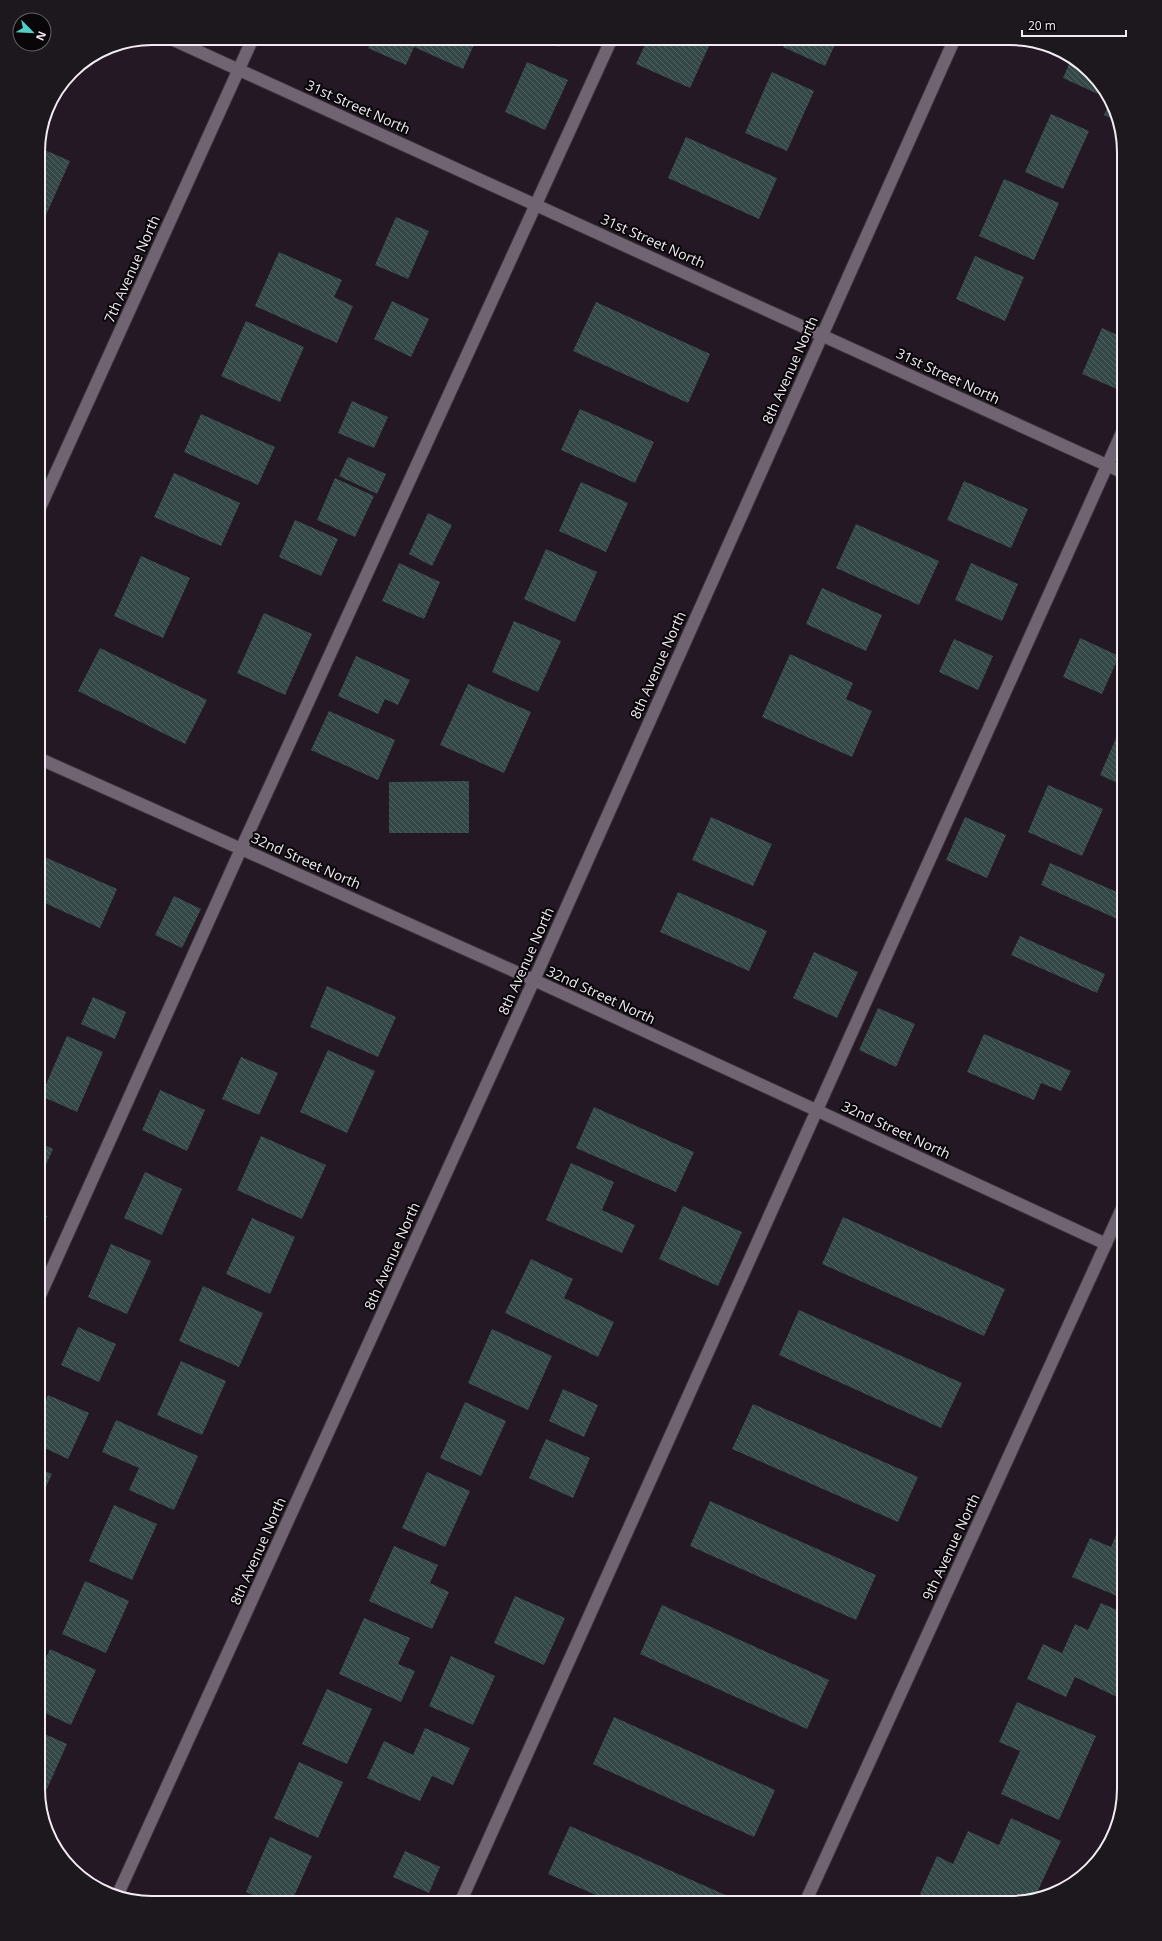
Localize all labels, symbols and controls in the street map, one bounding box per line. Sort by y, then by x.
north arrow [12,12,52,52]
scale bar [1022,12,1126,38]
text: 20 m [1028,17,1056,34]
text: N [33,29,50,43]
street label: 31st Street North [303,75,413,138]
street label: 31st Street North [598,209,708,272]
street label: 7th Avenue North [99,212,164,326]
street label: 8th Avenue North [757,313,822,427]
street label: 31st Street North [893,343,1003,408]
street label: 8th Avenue North [625,608,690,722]
street label: 32nd Street North [249,828,364,893]
street label: 8th Avenue North [493,904,558,1018]
street label: 32nd Street North [544,961,659,1028]
street label: 32nd Street North [839,1096,954,1163]
street label: 8th Avenue North [359,1199,424,1313]
street label: 9th Avenue North [917,1490,984,1603]
street label: 8th Avenue North [225,1494,290,1608]

